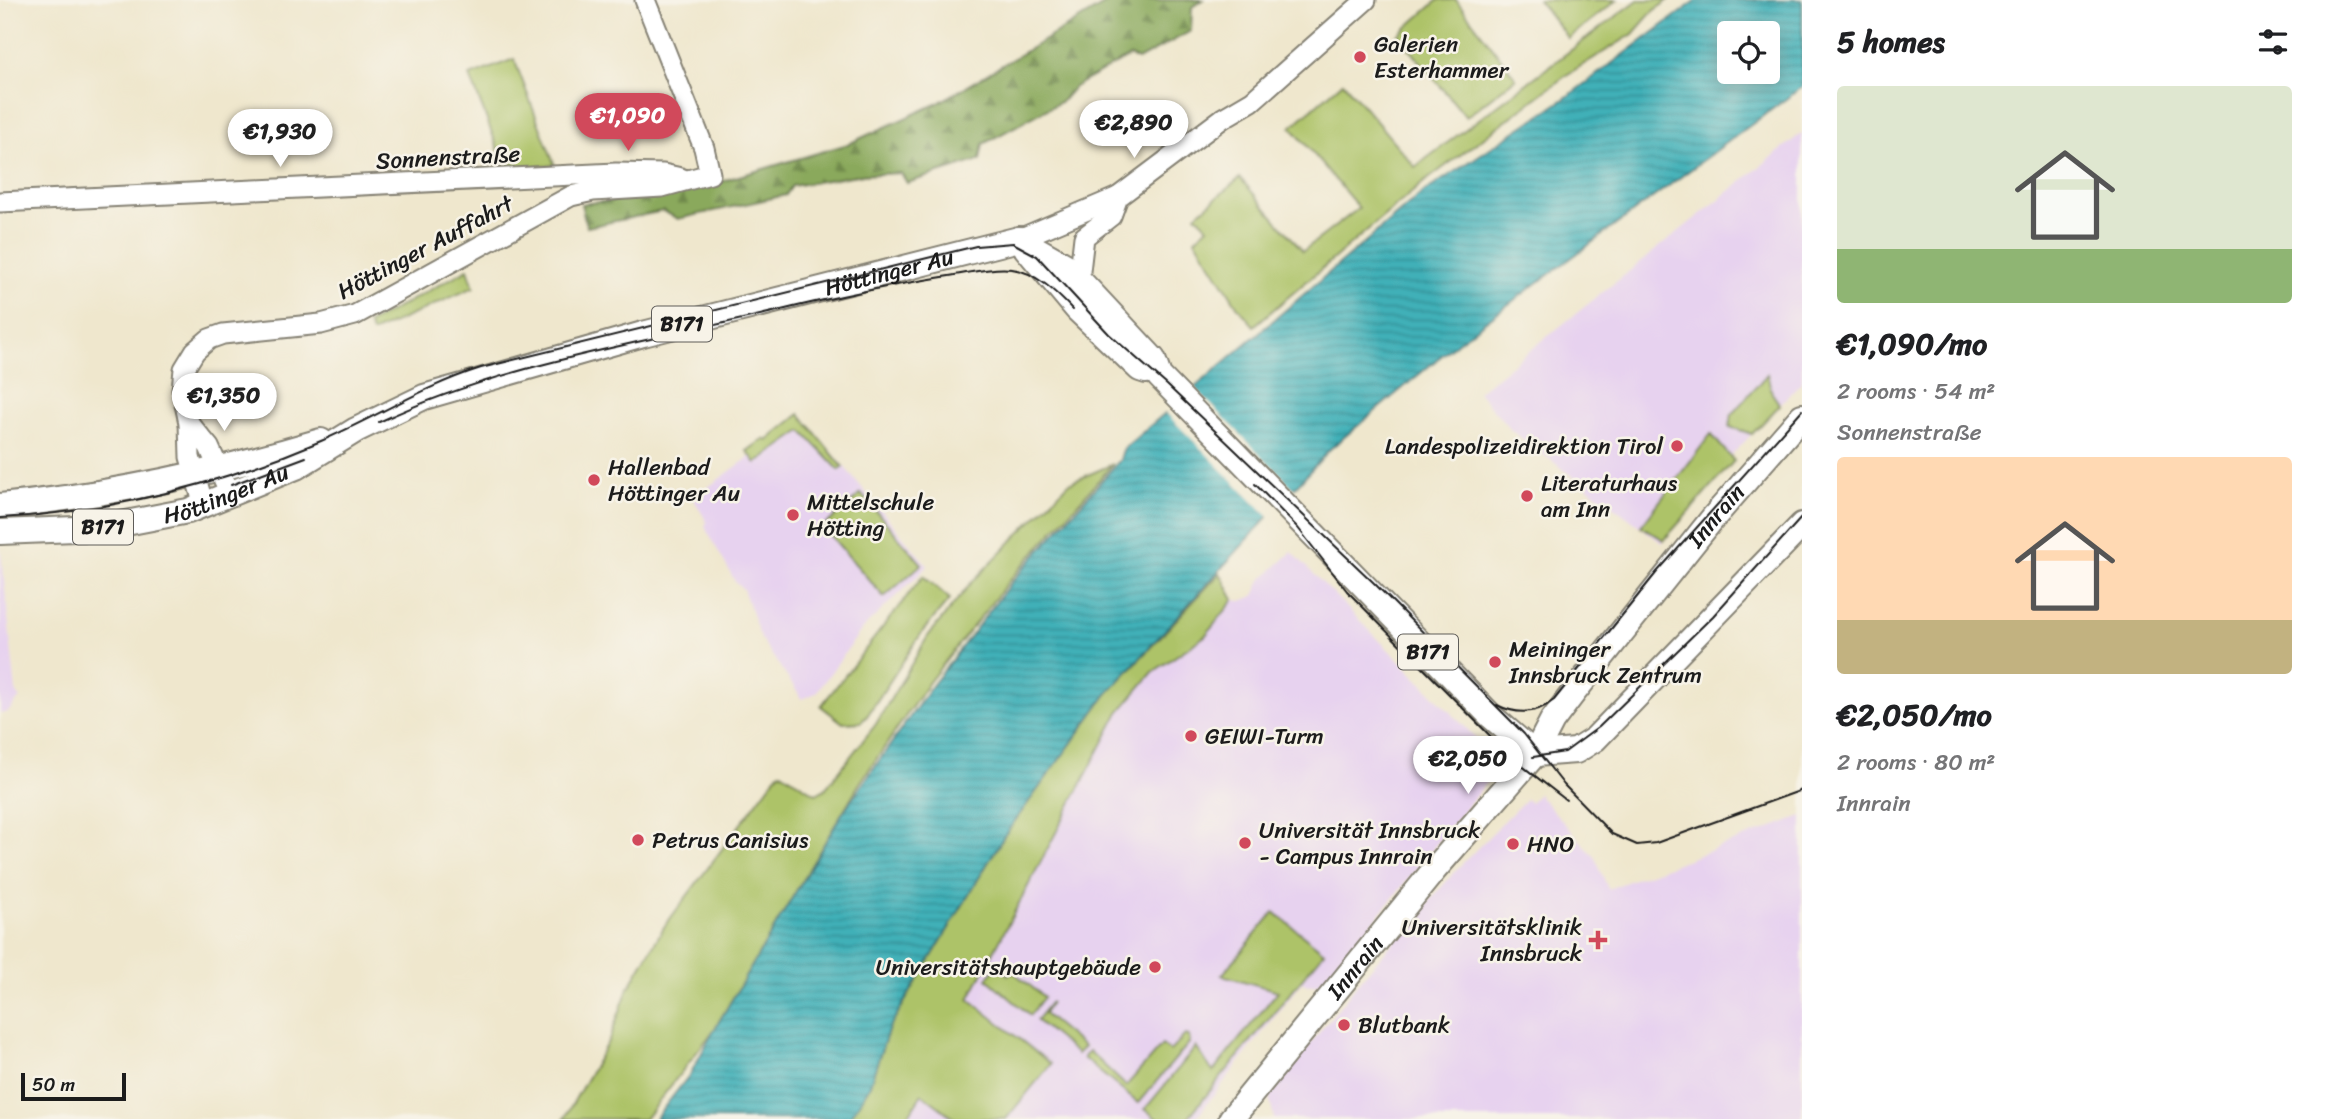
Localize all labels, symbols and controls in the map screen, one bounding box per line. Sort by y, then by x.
text: 5 homes [1837,15,1945,69]
map controls [1717,21,1780,84]
button: locate [1717,21,1780,84]
icon: filters [2254,23,2292,61]
place label: Galerien Esterhammer [1374,24,1510,91]
marker: Galerien Esterhammer [1352,49,1368,65]
pin: €1,090 [571,94,685,153]
text: €1,090 [591,95,665,136]
pin: €2,890 [1077,100,1191,160]
text: €2,890 [1095,102,1173,143]
pin: €1,930 [223,110,337,169]
text: €1,930 [244,111,316,152]
icon: home [2002,132,2128,258]
street label: Sonnenstraße [375,133,521,182]
street label: Höttinger Auffahrt [330,183,522,311]
street label: Höttinger Au [820,236,958,308]
road number: B171 [652,306,712,342]
text: €1,090/mo [1837,317,1987,371]
text: 2 rooms · 54 m² [1837,371,1995,412]
pin: €1,350 [167,374,281,433]
text: €1,350 [188,375,260,416]
text: Sonnenstraße [1837,412,1982,453]
place label: Landespolizeidirektion Tirol [1385,426,1663,467]
marker: Landespolizeidirektion Tirol [1669,438,1685,454]
place label: Hallenbad Höttinger Au [608,447,740,514]
street label: Höttinger Au [160,452,295,536]
place label: Literaturhaus am Inn [1541,463,1678,530]
marker: Hallenbad Höttinger Au [586,472,602,488]
street label: Innrain [1676,474,1755,558]
place label: Mittelschule Hötting [807,482,934,549]
marker: Literaturhaus am Inn [1519,488,1535,504]
icon: home [2002,503,2128,629]
marker: Mittelschule Hötting [785,507,801,523]
road number: B171 [73,510,133,544]
place label: Meininger Innsbruck Zentrum [1508,629,1702,696]
road number: B171 [1398,634,1458,670]
marker: Meininger Innsbruck Zentrum [1487,654,1503,670]
text: €2,050/mo [1837,688,1992,742]
place label: GEIWI-Turm [1205,716,1324,757]
marker: GEIWI-Turm [1183,728,1199,744]
pin: €2,050 [1411,736,1525,796]
text: €2,050 [1429,738,1507,779]
text: 2 rooms · 80 m² [1837,742,1995,783]
text: Innrain [1837,783,1911,824]
place label: Universität Innsbruck - Campus Innrain [1259,810,1481,877]
place label: Petrus Canisius [652,820,809,861]
place label: HNO [1527,824,1574,865]
marker: Petrus Canisius [630,832,646,848]
marker: Universität Innsbruck - Campus Innrain [1237,835,1253,851]
marker: HNO [1505,836,1521,852]
place label: Universitätsklinik Innsbruck [1402,907,1583,974]
street label: Innrain [1315,926,1394,1010]
marker: Universitätsklinik Innsbruck [1588,930,1608,950]
place label: Universitätshauptgebäude [876,947,1141,988]
marker: Universitätshauptgebäude [1147,959,1163,975]
place label: Blutbank [1358,1005,1450,1046]
marker: Blutbank [1336,1017,1352,1033]
text: 50 m [32,1068,75,1101]
scale bar [21,1070,126,1102]

